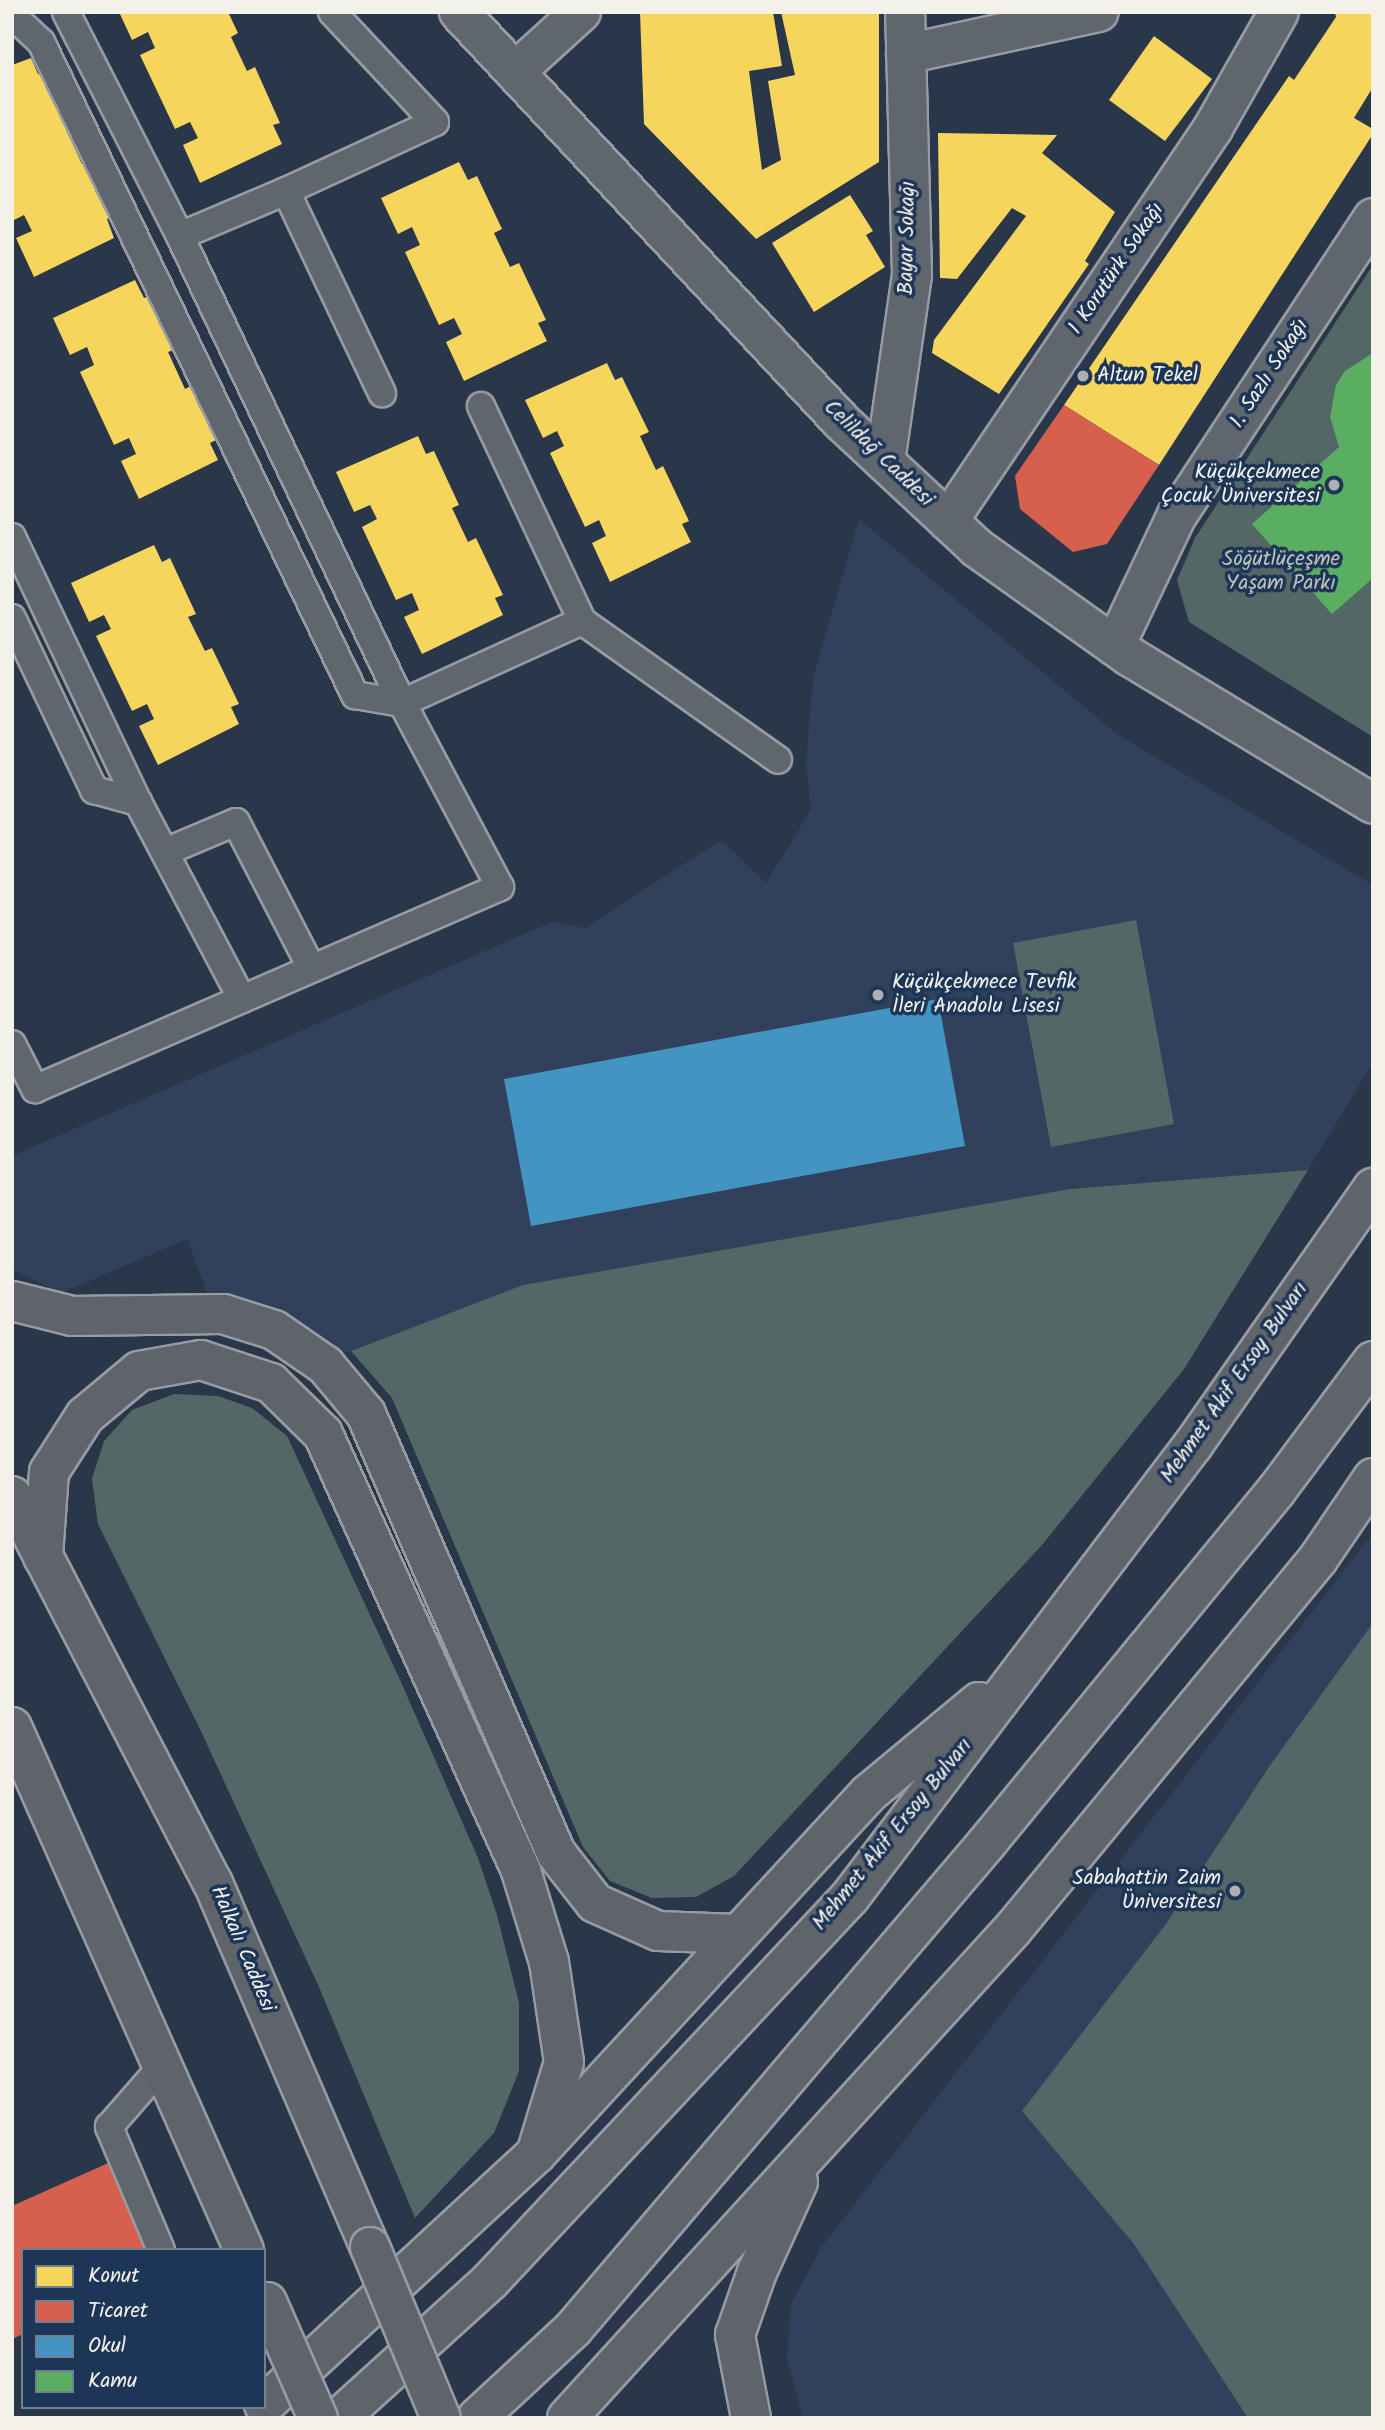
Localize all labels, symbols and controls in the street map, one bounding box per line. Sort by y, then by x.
street label: Bayar Sokağı [894,181,922,295]
street label: 1 Korutürk Sokağı [1064,198,1170,340]
street label: 1. Sazlı Sokağı [1225,315,1315,433]
place label: Altun Tekel [1097,363,1198,389]
marker: Altun Tekel [1075,368,1091,384]
street label: Celildağ Caddesi [818,395,938,513]
place label: Küçükçekmece Çocuk Üniversitesi [1161,460,1320,510]
marker: Küçükçekmece Çocuk Üniversitesi [1326,477,1342,493]
park label: Söğütlüçeşme Yaşam Parkı [1222,547,1340,597]
place label: Küçükçekmece Tevfik İleri Anadolu Lisesi [892,970,1076,1020]
marker: Küçükçekmece Tevfik İleri Anadolu Lisesi [870,987,886,1003]
street label: Mehmet Akif Ersoy Bulvarı [1156,1278,1314,1488]
street label: Mehmet Akif Ersoy Bulvarı [808,1734,978,1936]
place label: Sabahattin Zaim Üniversitesi [1073,1866,1221,1916]
street label: Halkalı Caddesi [204,1882,280,2016]
marker: Sabahattin Zaim Üniversitesi [1227,1883,1243,1899]
legend [21,2248,266,2409]
text: Konut [88,2260,139,2293]
text: Ticaret [88,2295,148,2328]
text: Okul [88,2330,126,2363]
text: Kamu [88,2365,137,2398]

